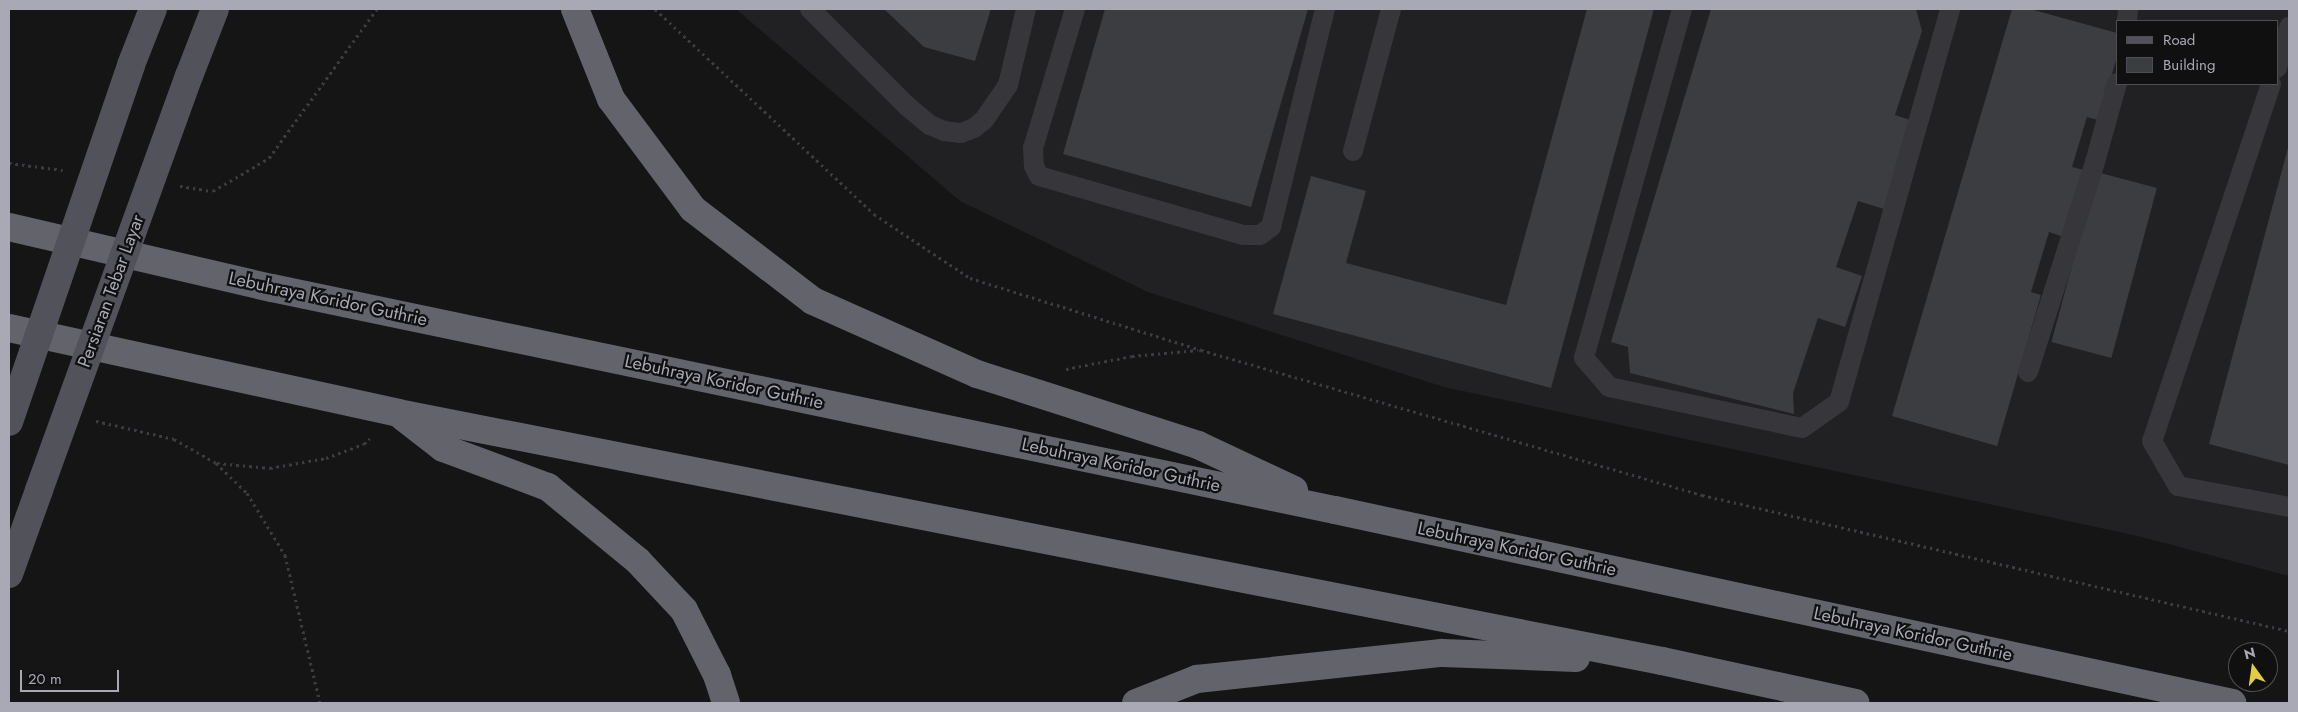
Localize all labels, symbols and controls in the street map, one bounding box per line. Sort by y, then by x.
legend [2116,20,2278,85]
text: Road [2163,29,2195,51]
text: Building [2163,54,2215,76]
street label: Persiaran Tebar Layar [73,212,149,370]
street label: Lebuhraya Koridor Guthrie [227,267,429,331]
street label: Lebuhraya Koridor Guthrie [623,350,825,414]
street label: Lebuhraya Koridor Guthrie [1020,433,1222,497]
street label: Lebuhraya Koridor Guthrie [1416,517,1618,581]
street label: Lebuhraya Koridor Guthrie [1812,602,2014,666]
north arrow [2228,642,2278,692]
text: N [2242,642,2257,664]
scale bar [22,660,121,692]
text: 20 m [28,668,62,690]

